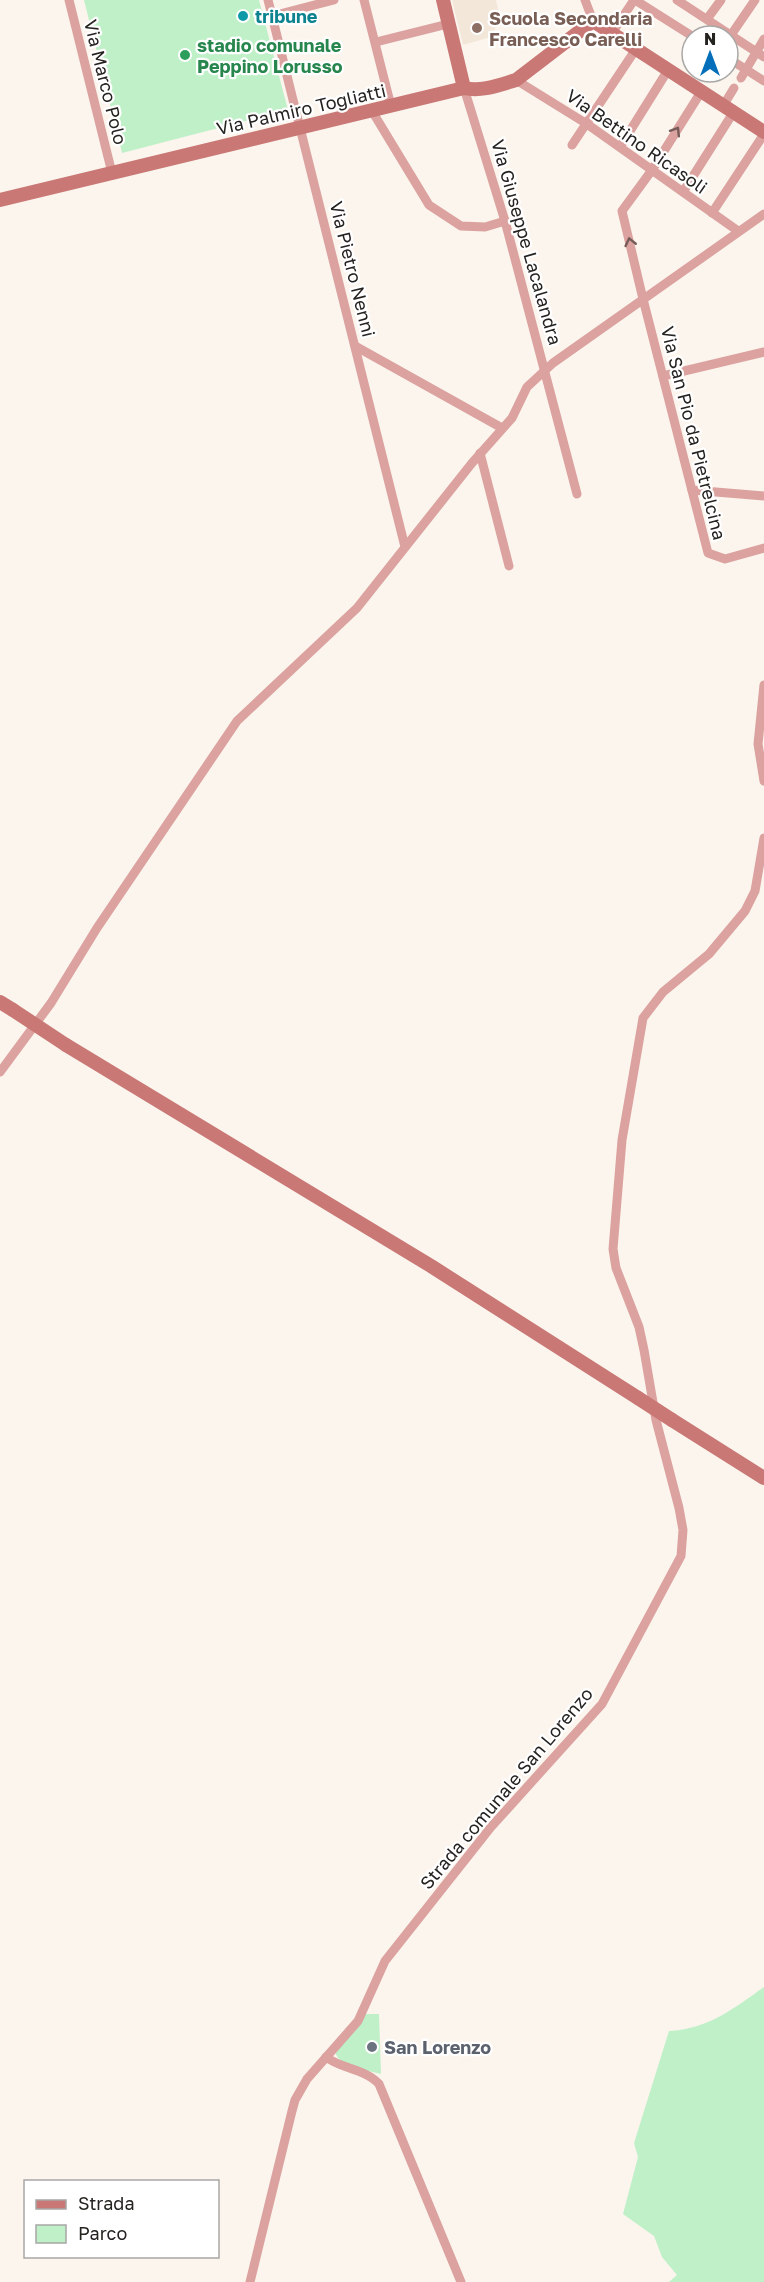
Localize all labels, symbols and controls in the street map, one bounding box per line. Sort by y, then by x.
place label: tribune [255,5,318,27]
place label: Scuola Secondaria Francesco Carelli [489,7,653,50]
marker: tribune [236,9,250,23]
street label: Via Marco Polo [80,17,132,147]
marker: Scuola Secondaria Francesco Carelli [470,21,484,35]
north arrow [680,24,740,84]
text: N [704,29,716,49]
place label: stadio comunale Peppino Lorusso [197,34,343,77]
marker: stadio comunale Peppino Lorusso [178,48,192,62]
street label: Via Palmiro Togliatti [214,79,388,139]
street label: Via Bettino Ricasoli [562,84,712,198]
one-way arrow [669,127,681,137]
street label: Via Giuseppe Lacalandra [487,137,567,347]
street label: Via Pietro Nenni [326,199,380,339]
one-way arrow [624,238,637,248]
street label: Via San Pio da Pietrelcina [657,324,731,542]
street label: Strada comunale San Lorenzo [415,1683,597,1893]
place label: San Lorenzo [384,2036,491,2058]
marker: San Lorenzo [365,2040,379,2054]
legend [24,2180,219,2258]
text: Strada [78,2192,135,2214]
text: Parco [78,2222,127,2244]

